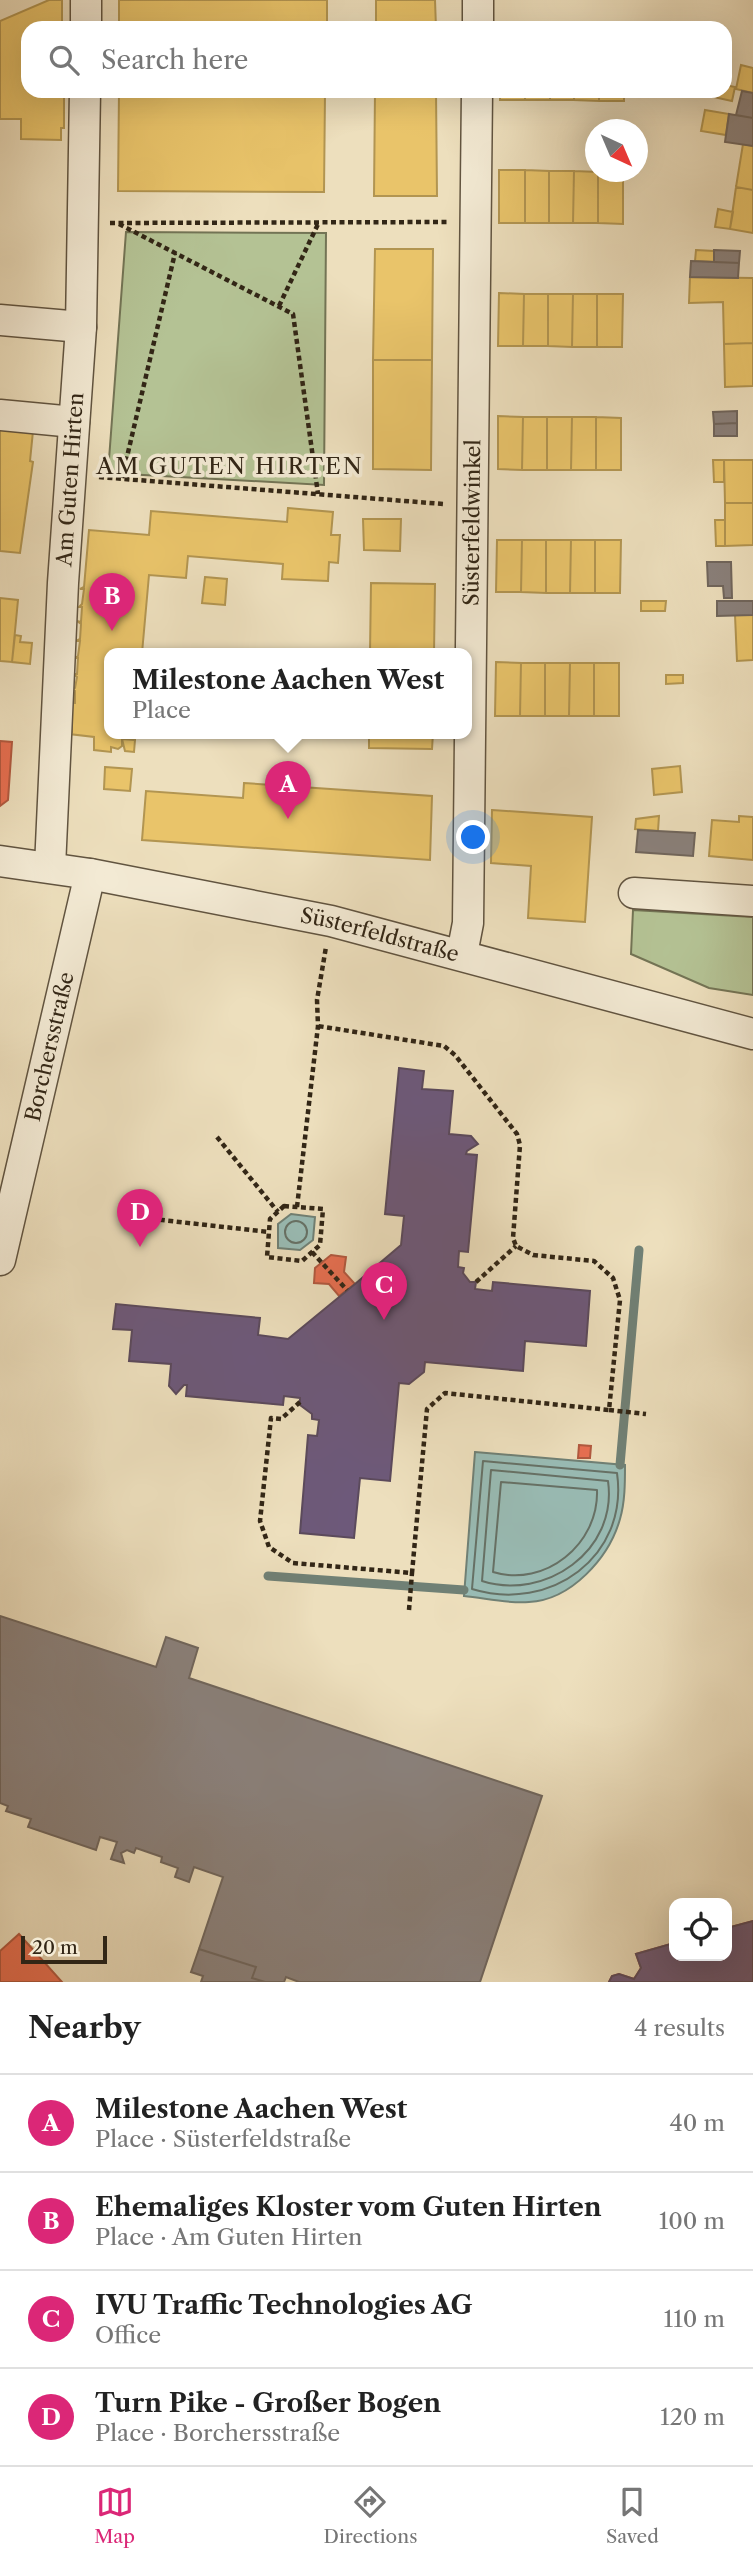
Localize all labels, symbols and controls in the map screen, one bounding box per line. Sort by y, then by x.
search box [21,21,732,98]
icon: search [45,41,83,79]
text: Search here [101,44,248,76]
north arrow [585,119,648,182]
street label: Am Guten Hirten [51,392,88,568]
street label: Süsterfeldwinkel [458,439,485,606]
district label: AM GUTEN HIRTEN [95,452,364,480]
pin: B [89,573,135,631]
popup [104,648,472,739]
text: Milestone Aachen West [132,664,444,696]
text: Place [132,696,191,724]
pin: A [265,761,311,819]
your location [456,820,490,854]
street label: Süsterfeldstraße [298,902,462,967]
street label: Borchersstraße [20,969,79,1124]
pin: D [117,1189,163,1247]
pin: C [361,1262,407,1320]
map controls [669,1898,732,1961]
button: locate [669,1898,732,1961]
scale bar [21,1933,107,1965]
text: 20 m [32,1936,78,1959]
text: Nearby [28,2009,141,2046]
text: 4 results [634,2014,725,2042]
text: Milestone Aachen West [95,2093,407,2125]
text: A [42,2109,60,2137]
text: 40 m [670,2109,725,2137]
text: Place · Süsterfeldstraße [95,2125,351,2153]
text: Ehemaliges Kloster vom Guten Hirten [95,2191,602,2223]
text: B [42,2207,60,2235]
text: 100 m [659,2207,725,2235]
text: Place · Am Guten Hirten [95,2223,363,2251]
text: IVU Traffic Technologies AG [95,2289,473,2321]
text: C [42,2305,60,2333]
text: 110 m [664,2305,725,2333]
text: Office [95,2321,161,2349]
text: Turn Pike - Großer Bogen [95,2387,441,2419]
text: D [41,2403,61,2431]
text: 120 m [660,2403,725,2431]
text: Place · Borchersstraße [95,2419,340,2447]
tab: Map [94,2483,135,2548]
tab: Directions [324,2483,417,2548]
tab: Saved [606,2483,659,2548]

